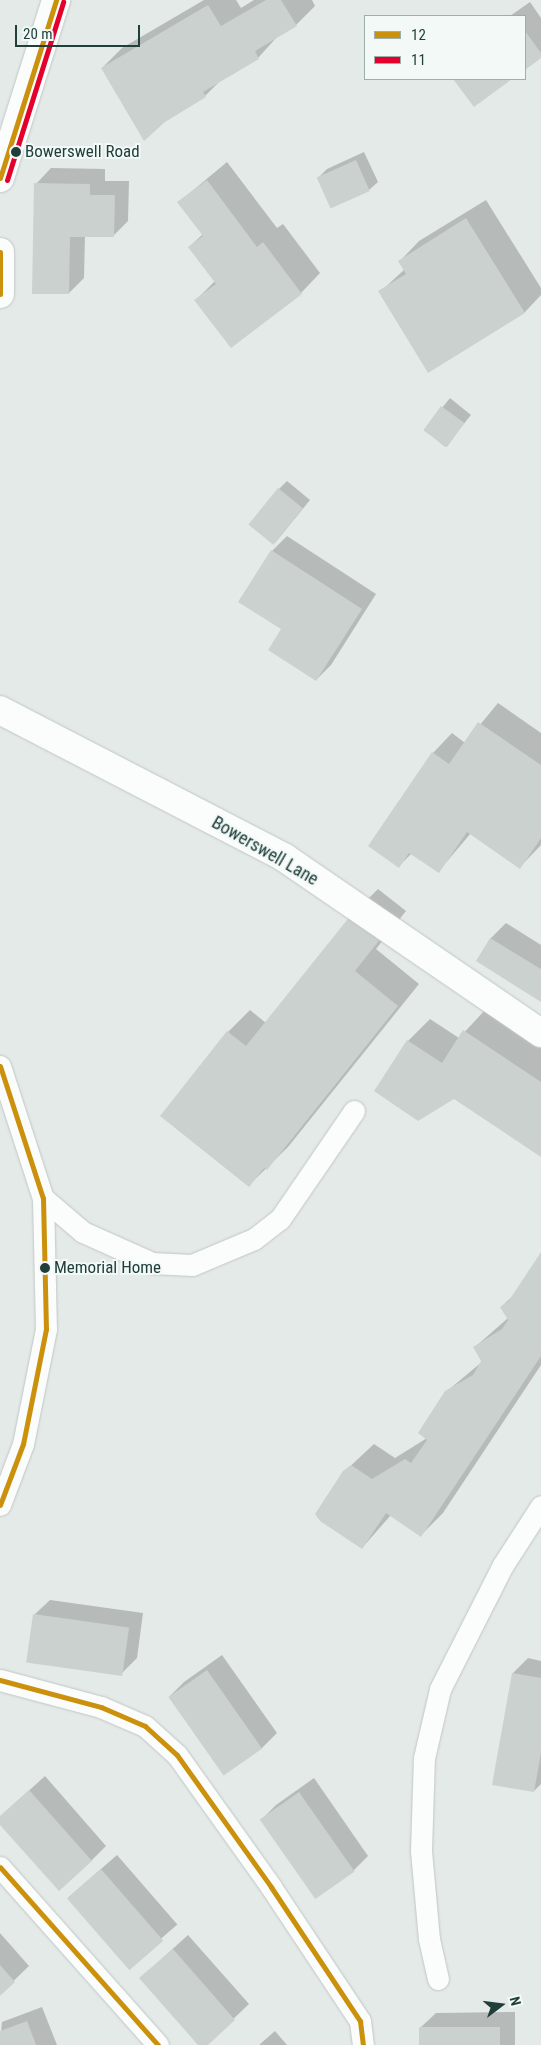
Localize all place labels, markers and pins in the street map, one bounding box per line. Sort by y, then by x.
place label: Bowerswell Road [25,142,140,162]
marker: Bowerswell Road [11,147,21,157]
place label: Memorial Home [54,1258,161,1278]
marker: Memorial Home [40,1263,50,1273]

